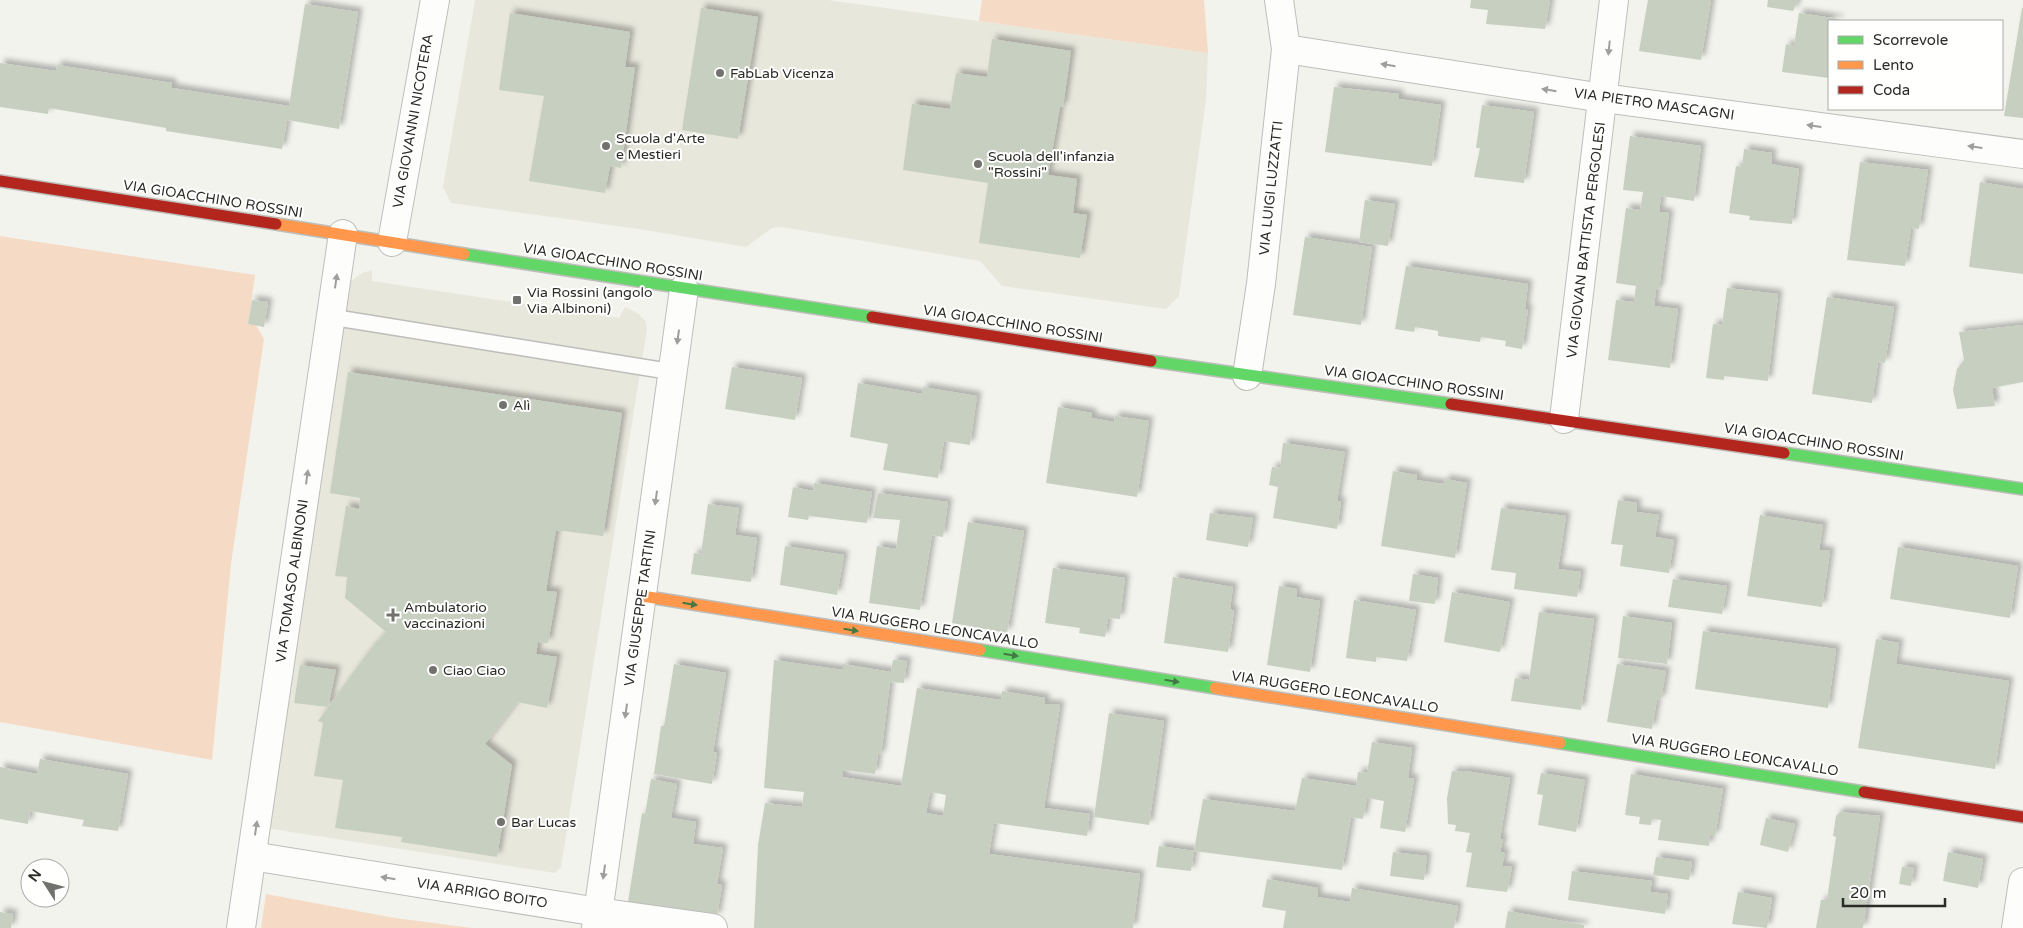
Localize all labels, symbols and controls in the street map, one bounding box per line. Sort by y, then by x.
legend [1828,20,2003,110]
text: Scorrevole [1873,31,1948,49]
street label: VIA GIOVANNI NICOTERA [389,32,437,210]
one-way arrow [1605,41,1613,57]
text: Lento [1873,56,1914,74]
one-way arrow [1380,60,1396,68]
place label: FabLab Vicenza [730,65,834,82]
marker: FabLab Vicenza [714,67,726,79]
text: Coda [1873,81,1910,99]
street label: VIA PIETRO MASCAGNI [1573,84,1735,124]
one-way arrow [1540,85,1556,93]
street label: VIA LUIGI LUZZATTI [1255,120,1287,256]
street label: VIA GIOVAN BATTISTA PERGOLESI [1563,121,1609,359]
one-way arrow [1805,122,1821,130]
place label: Scuola d'Arte e Mestieri [616,130,705,163]
marker: Scuola d'Arte e Mestieri [600,140,612,152]
one-way arrow [1966,143,1982,151]
place label: Scuola dell'infanzia "Rossini" [988,148,1115,181]
marker: Scuola dell'infanzia "Rossini" [972,158,984,170]
street label: VIA GIOACCHINO ROSSINI [122,176,304,222]
street label: VIA GIOACCHINO ROSSINI [522,239,704,285]
one-way arrow [333,273,341,289]
place label: Via Rossini (angolo Via Albinoni) [527,284,652,317]
marker: Via Rossini (angolo Via Albinoni) [511,294,523,306]
street label: VIA GIOACCHINO ROSSINI [922,301,1104,347]
one-way arrow [673,329,681,345]
street label: VIA GIOACCHINO ROSSINI [1323,362,1505,404]
place label: Alì [513,397,530,414]
marker: Alì [497,399,509,411]
street label: VIA GIOACCHINO ROSSINI [1723,419,1905,465]
one-way arrow [304,468,312,484]
one-way arrow [651,490,659,506]
street label: VIA TOMASO ALBINONI [272,498,312,664]
street label: VIA GIUSEPPE TARTINI [621,529,659,687]
place label: Ambulatorio vaccinazioni [404,599,487,632]
one-way arrow [682,600,698,608]
street label: VIA RUGGERO LEONCAVALLO [830,603,1040,653]
marker: Ambulatorio vaccinazioni [386,608,400,622]
one-way arrow [843,626,859,634]
one-way arrow [1003,652,1019,660]
place label: Ciao Ciao [443,662,506,679]
marker: Ciao Ciao [427,664,439,676]
street label: VIA RUGGERO LEONCAVALLO [1230,667,1440,717]
one-way arrow [1164,677,1180,685]
one-way arrow [622,703,630,719]
street label: VIA RUGGERO LEONCAVALLO [1630,730,1840,780]
place label: Bar Lucas [511,814,576,831]
marker: Bar Lucas [495,816,507,828]
one-way arrow [252,819,260,835]
north arrow [20,858,70,908]
one-way arrow [599,864,607,880]
text: N [25,866,45,885]
one-way arrow [380,873,396,881]
street label: VIA ARRIGO BOITO [415,874,549,912]
scale bar [1843,876,1946,908]
text: 20 m [1850,884,1887,902]

